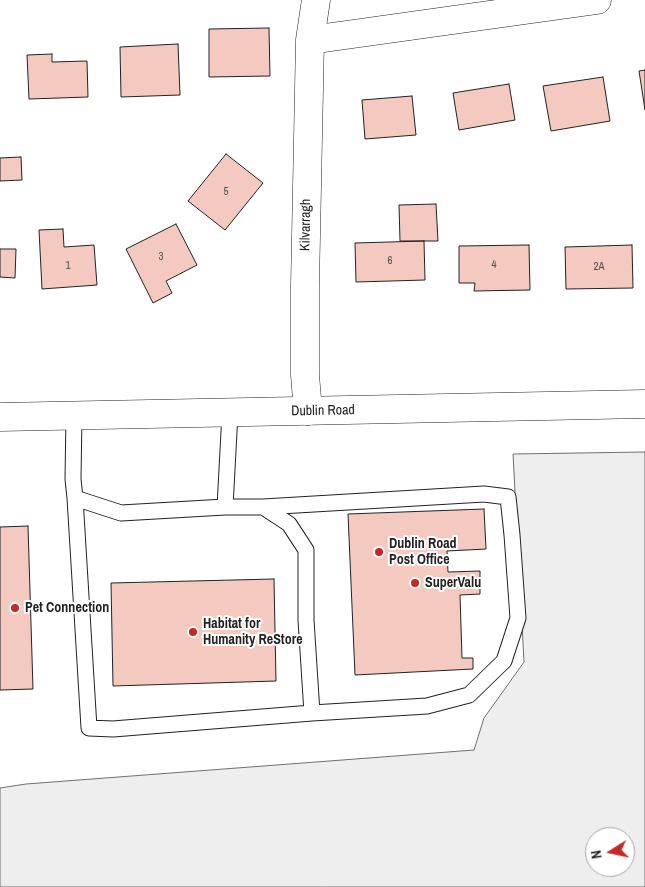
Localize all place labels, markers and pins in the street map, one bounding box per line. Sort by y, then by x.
place label: Dublin Road Post Office [389,536,457,568]
marker: Dublin Road Post Office [373,546,385,558]
place label: SuperValu [425,575,481,591]
marker: SuperValu [409,577,421,589]
place label: Pet Connection [25,600,109,616]
marker: Pet Connection [9,602,21,614]
place label: Habitat for Humanity ReStore [203,616,303,648]
marker: Habitat for Humanity ReStore [187,626,199,638]

